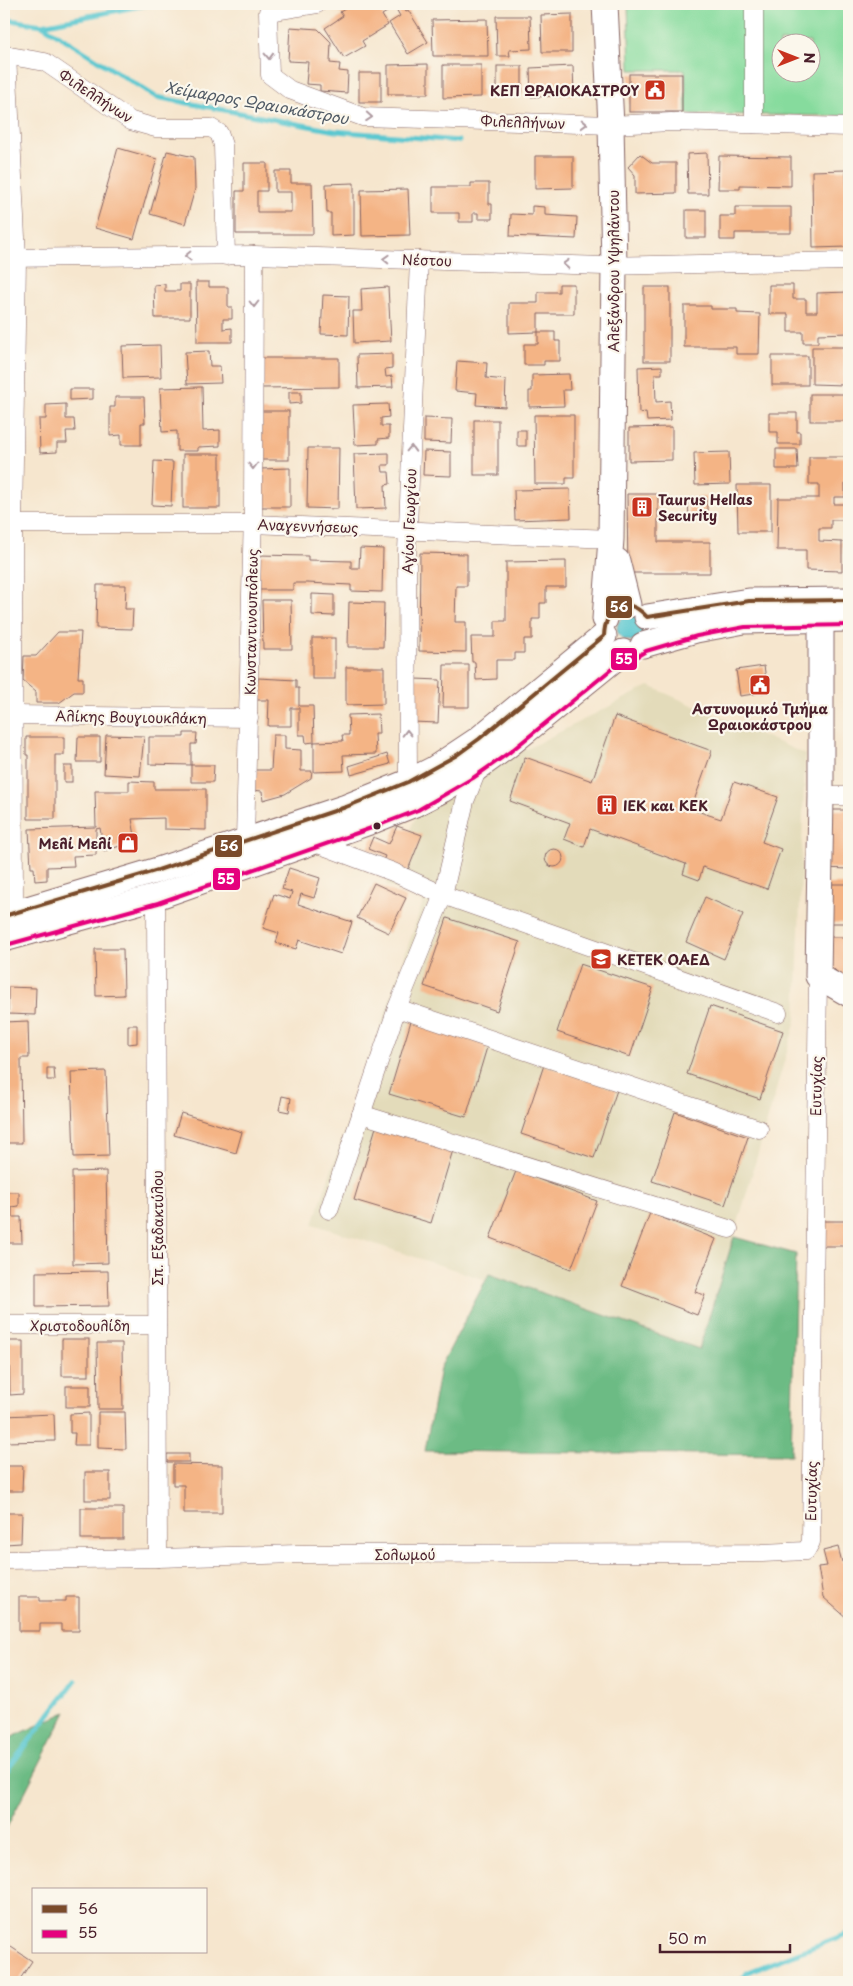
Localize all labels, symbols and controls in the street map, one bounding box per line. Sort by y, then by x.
north arrow [770,32,820,82]
text: N [799,52,820,64]
one-way arrow [264,53,275,61]
street label: Φιλελλήνων [55,64,137,128]
water label: Χείμαρρος Ωραιοκάστρου [164,75,352,130]
public building icon: ΚΕΠ ΩΡΑΙΟΚΑΣΤΡΟΥ [643,78,667,102]
place label: ΚΕΠ ΩΡΑΙΟΚΑΣΤΡΟΥ [490,80,639,101]
street label: Φιλελλήνων [480,110,566,134]
one-way arrow [366,111,374,122]
one-way arrow [581,119,589,129]
street label: Αλεξάνδρου Υψηλάντου [603,190,624,352]
street label: Νέστου [402,249,452,271]
one-way arrow [184,251,192,261]
one-way arrow [381,253,389,264]
one-way arrow [561,259,569,270]
one-way arrow [249,300,259,308]
one-way arrow [406,444,417,452]
one-way arrow [248,462,258,470]
street label: Αγίου Γεωργίου [397,468,421,574]
place label: Taurus Hellas Security [658,489,753,526]
building icon: Taurus Hellas Security [630,495,654,519]
street label: Αναγεννήσεως [257,514,359,538]
street label: Κωνσταντινουπόλεως [239,549,263,695]
line badge: 56 [605,595,633,619]
text: 56 [610,596,629,617]
line badge: 55 [610,647,638,671]
text: 55 [615,648,633,669]
public building icon: Αστυνομικό Τμήμα Ωραιοκάστρου [748,673,772,697]
place label: Αστυνομικό Τμήμα Ωραιοκάστρου [691,698,828,735]
street label: Αλίκης Βουγιουκλάκη [55,705,207,729]
one-way arrow [402,729,412,737]
building icon: ΙΕΚ και ΚΕΚ [595,793,619,817]
place label: ΙΕΚ και ΚΕΚ [623,795,708,816]
unlabelled marker [372,821,382,831]
shop icon: Μελί Μελί [116,831,140,855]
place label: Μελί Μελί [39,833,113,854]
line badge: 56 [214,834,243,858]
text: 56 [220,835,239,856]
line badge: 55 [212,867,241,891]
text: 55 [217,868,235,889]
school or university icon: ΚΕΤΕΚ ΟΑΕΔ [589,947,613,971]
place label: ΚΕΤΕΚ ΟΑΕΔ [617,949,710,970]
street label: Ευτυχίας [805,1056,827,1116]
street label: Σπ. Εξαδακτύλου [147,1170,168,1286]
street label: Χριστοδουλίδη [30,1315,130,1336]
street label: Ευτυχίας [800,1461,822,1521]
street label: Σολωμού [374,1544,436,1565]
legend [32,1888,208,1954]
text: 56 [78,1896,98,1919]
text: 55 [78,1920,97,1943]
scale bar [660,1921,790,1953]
text: 50 m [668,1926,707,1949]

